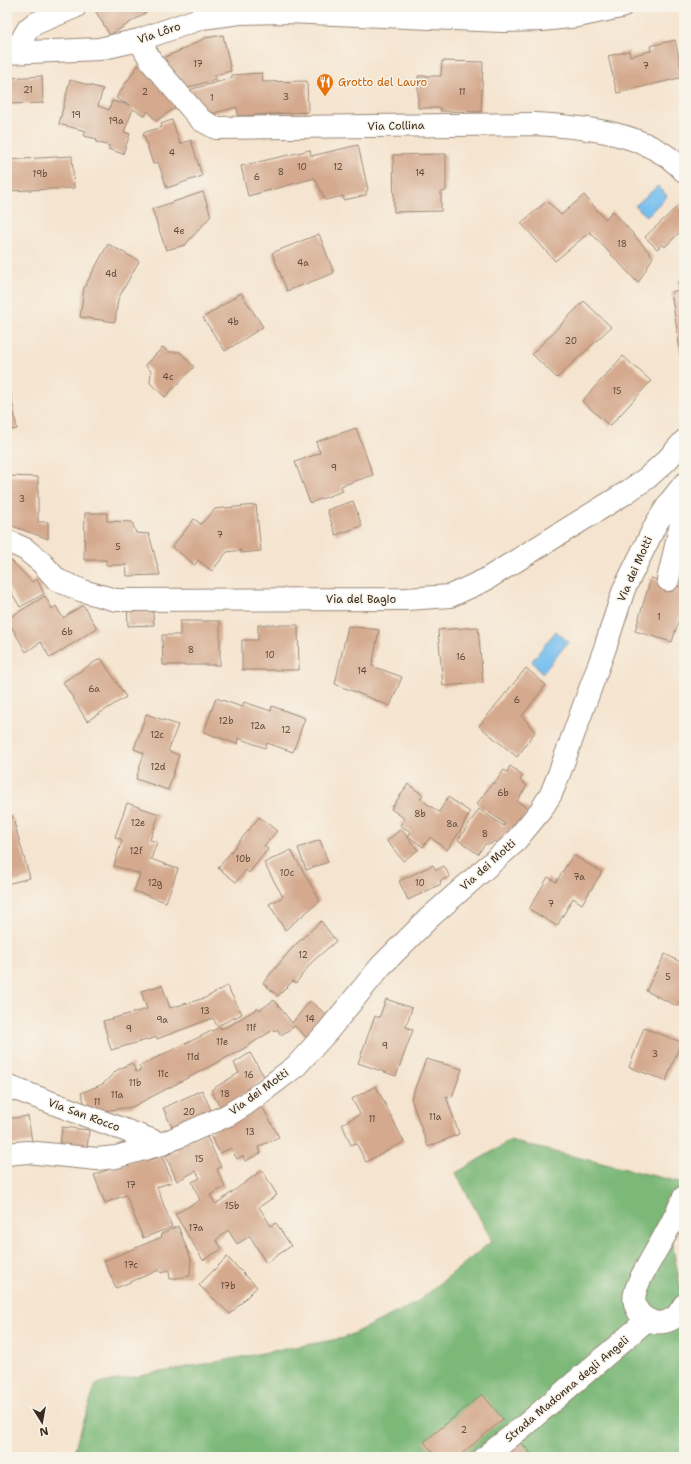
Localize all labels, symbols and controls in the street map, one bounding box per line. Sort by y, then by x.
street label: Via Lôro [135,19,183,47]
house number: 17 [193,58,203,70]
house number: 7 [643,60,649,72]
restaurant icon: Grotto del Lauro [315,72,335,97]
place label: Grotto del Lauro [338,75,428,90]
house number: 21 [23,84,33,96]
house number: 2 [142,86,148,98]
house number: 11 [458,86,466,98]
house number: 3 [283,91,289,103]
house number: 1 [210,92,214,104]
house number: 19 [71,109,81,121]
house number: 19a [108,115,124,127]
street label: Via Collina [367,118,425,134]
house number: 4 [169,147,175,159]
house number: 10 [297,161,307,173]
house number: 12 [333,161,343,173]
house number: 8 [278,166,284,178]
house number: 14 [415,167,425,179]
house number: 19b [32,168,48,180]
house number: 6 [254,171,260,183]
house number: 4e [173,225,185,237]
house number: 18 [617,238,627,250]
house number: 4a [297,257,309,269]
house number: 4d [105,268,117,280]
house number: 4b [227,316,239,328]
house number: 20 [565,335,577,347]
house number: 4c [163,371,174,383]
house number: 15 [612,385,622,397]
house number: 9 [331,462,337,474]
house number: 3 [19,493,25,505]
house number: 7 [217,529,223,541]
street label: Via dei Motti [614,534,656,604]
house number: 5 [115,541,121,553]
street label: Via del Bagio [326,592,397,607]
house number: 1 [657,611,661,623]
house number: 6b [61,626,73,638]
house number: 8 [188,644,194,656]
house number: 10 [265,649,275,661]
house number: 16 [456,651,466,663]
house number: 14 [357,665,367,677]
house number: 6a [88,683,100,695]
house number: 6 [514,694,520,706]
house number: 12b [219,715,233,727]
house number: 12a [251,720,266,732]
house number: 12 [281,724,291,736]
house number: 12c [150,729,164,741]
house number: 12d [151,761,166,773]
house number: 6b [497,787,509,799]
house number: 8b [414,808,426,820]
house number: 12e [131,817,145,829]
house number: 8a [446,818,458,830]
house number: 8 [482,828,488,840]
street label: Via dei Motti [457,836,519,894]
house number: 12f [130,845,143,857]
house number: 10b [235,853,251,865]
house number: 10c [280,867,295,879]
house number: 7a [573,871,585,883]
house number: 12g [148,877,163,889]
house number: 10 [415,877,425,889]
house number: 7 [548,898,554,910]
house number: 12 [298,949,308,961]
house number: 5 [665,971,671,983]
house number: 13 [200,1005,210,1017]
house number: 14 [305,1013,315,1025]
house number: 9a [156,1014,168,1026]
house number: 11f [246,1022,257,1034]
house number: 9 [126,1023,132,1035]
house number: 11e [216,1036,228,1048]
house number: 9 [382,1040,388,1052]
house number: 3 [652,1048,658,1060]
house number: 11d [187,1051,200,1063]
street label: Via dei Motti [226,1065,292,1119]
house number: 11c [157,1068,169,1080]
house number: 16 [244,1069,254,1081]
house number: 11b [129,1077,141,1089]
house number: 18 [220,1088,230,1100]
house number: 11a [111,1089,124,1101]
street label: Via San Rocco [46,1095,122,1135]
house number: 11 [93,1096,101,1108]
house number: 20 [183,1106,195,1118]
house number: 11a [429,1111,442,1123]
house number: 11 [368,1113,376,1125]
house number: 13 [245,1126,255,1138]
house number: 15 [194,1153,204,1165]
house number: 17 [126,1179,136,1191]
house number: 15b [225,1200,239,1212]
house number: 17a [189,1222,204,1234]
house number: 17c [124,1259,138,1271]
house number: 17b [221,1280,235,1292]
street label: Strada Madonna degli Angeli [502,1333,632,1445]
north arrow [22,1402,62,1442]
text: N [38,1423,50,1440]
house number: 2 [461,1424,467,1436]

